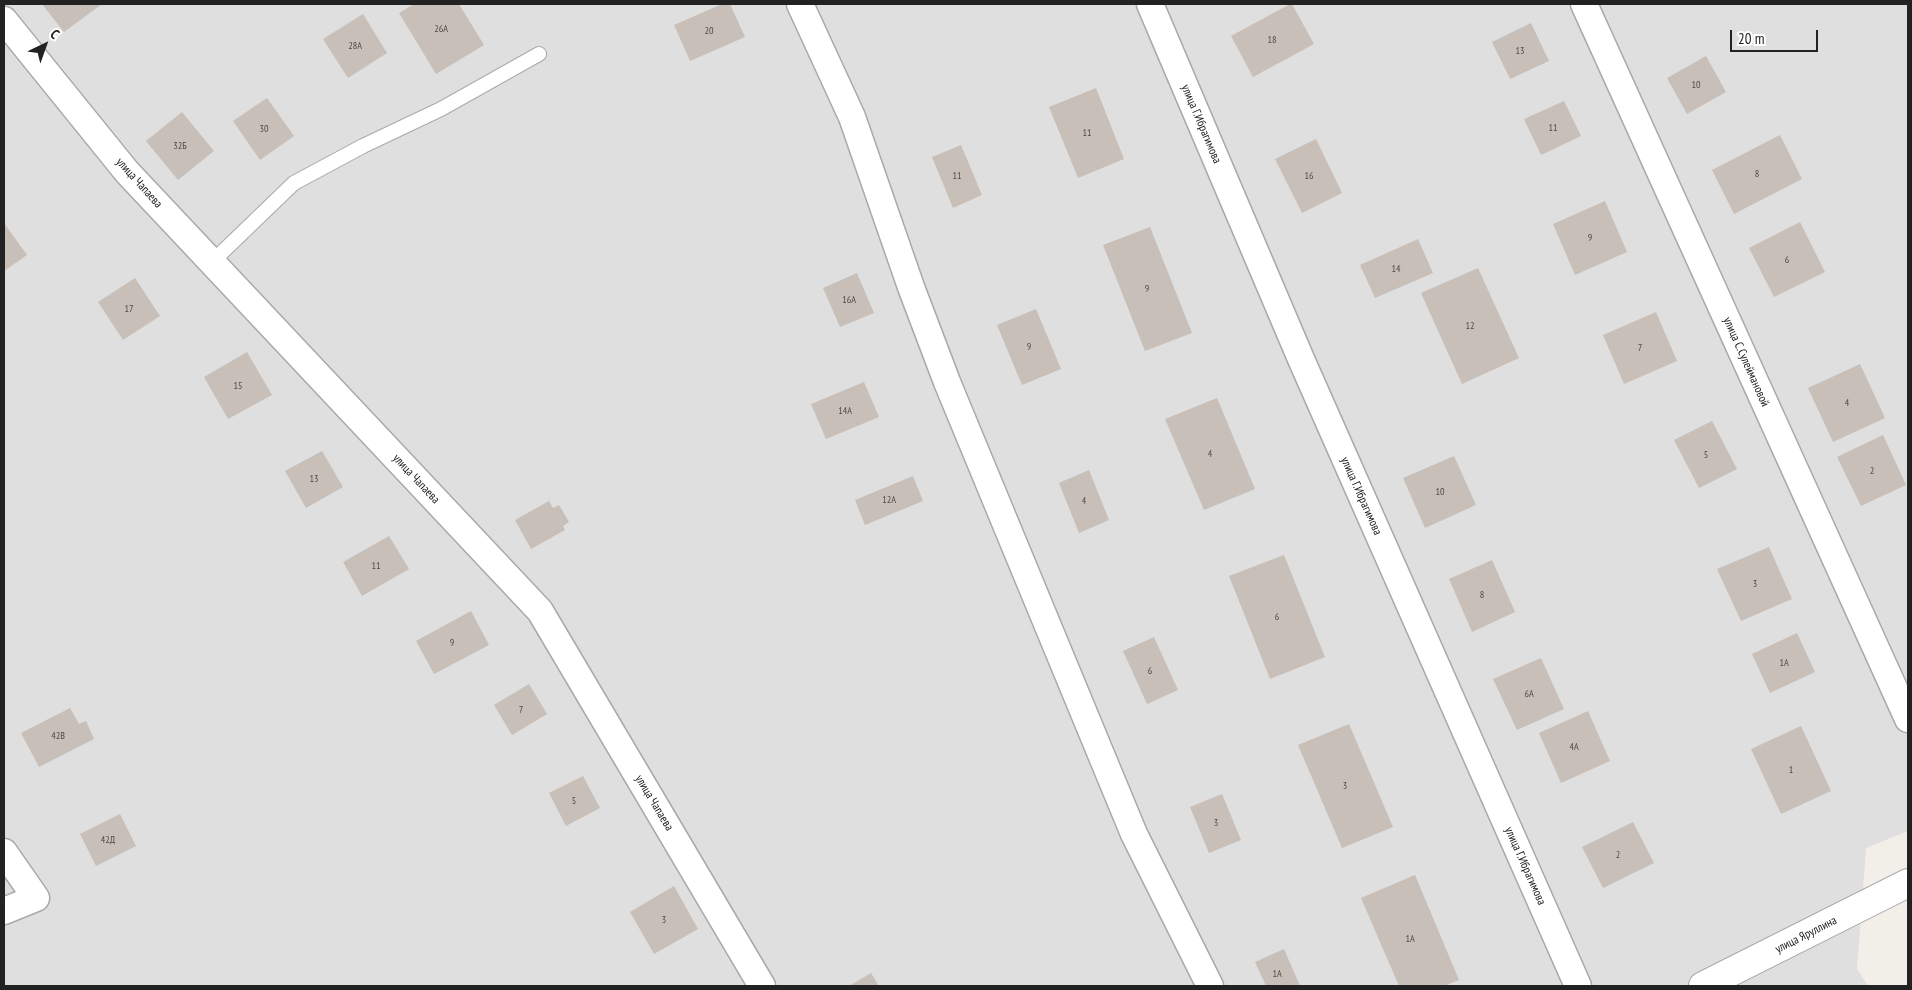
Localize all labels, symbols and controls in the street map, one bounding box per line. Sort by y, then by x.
north arrow [20,20,70,70]
scale bar [1732,20,1820,52]
house number: 26А [434,23,448,35]
text: С [47,25,63,43]
house number: 20 [705,25,713,37]
text: 20 m [1738,29,1764,48]
house number: 18 [1268,34,1276,46]
house number: 28А [348,40,362,52]
house number: 13 [1516,45,1524,57]
house number: 10 [1692,79,1700,91]
street label: улица Г.Ибрагимова [1178,82,1224,166]
house number: 11 [1549,122,1557,134]
house number: 30 [260,123,268,135]
house number: 11 [1083,127,1091,139]
house number: 32Б [173,140,187,152]
street label: улица Чапаева [113,155,165,211]
house number: 8 [1755,168,1759,180]
house number: 11 [953,170,961,182]
house number: 16 [1305,170,1313,182]
house number: 9 [1588,232,1592,244]
house number: 6 [1785,254,1789,266]
house number: 14 [1392,263,1400,275]
house number: 9 [1145,283,1149,295]
house number: 16А [842,294,856,306]
house number: 17 [125,303,133,315]
street label: улица С.Сулеймановой [1720,315,1772,409]
house number: 12 [1466,320,1474,332]
house number: 9 [1027,341,1031,353]
house number: 7 [1638,342,1642,354]
house number: 15 [234,380,242,392]
house number: 4 [1845,397,1849,409]
house number: 14А [838,405,852,417]
house number: 4 [1208,448,1212,460]
house number: 5 [1704,449,1708,461]
street label: улица Чапаева [389,451,443,507]
street label: улица Г.Ибрагимова [1337,455,1385,537]
house number: 2 [1870,465,1874,477]
house number: 13 [310,473,318,485]
house number: 10 [1436,486,1444,498]
house number: 12А [882,494,896,506]
house number: 4 [1082,495,1086,507]
house number: 11 [372,560,380,572]
house number: 3 [1753,578,1757,590]
house number: 8 [1480,589,1484,601]
house number: 6 [1275,611,1279,623]
house number: 9 [450,637,454,649]
house number: 1А [1779,657,1789,669]
house number: 6 [1148,665,1152,677]
house number: 6А [1524,688,1534,700]
house number: 7 [519,704,523,716]
house number: 42В [51,730,65,742]
house number: 4А [1569,741,1579,753]
house number: 1 [1789,764,1793,776]
street label: улица Чапаева [632,773,676,833]
house number: 3 [1343,780,1347,792]
house number: 5 [572,795,576,807]
house number: 3 [1214,817,1218,829]
street label: улица Г.Ибрагимова [1501,825,1549,907]
house number: 42Д [101,834,115,846]
house number: 2 [1616,849,1620,861]
street label: улица Яруллина [1773,913,1839,957]
house number: 3 [662,914,666,926]
house number: 1А [1405,933,1415,945]
house number: 1А [1272,968,1282,980]

